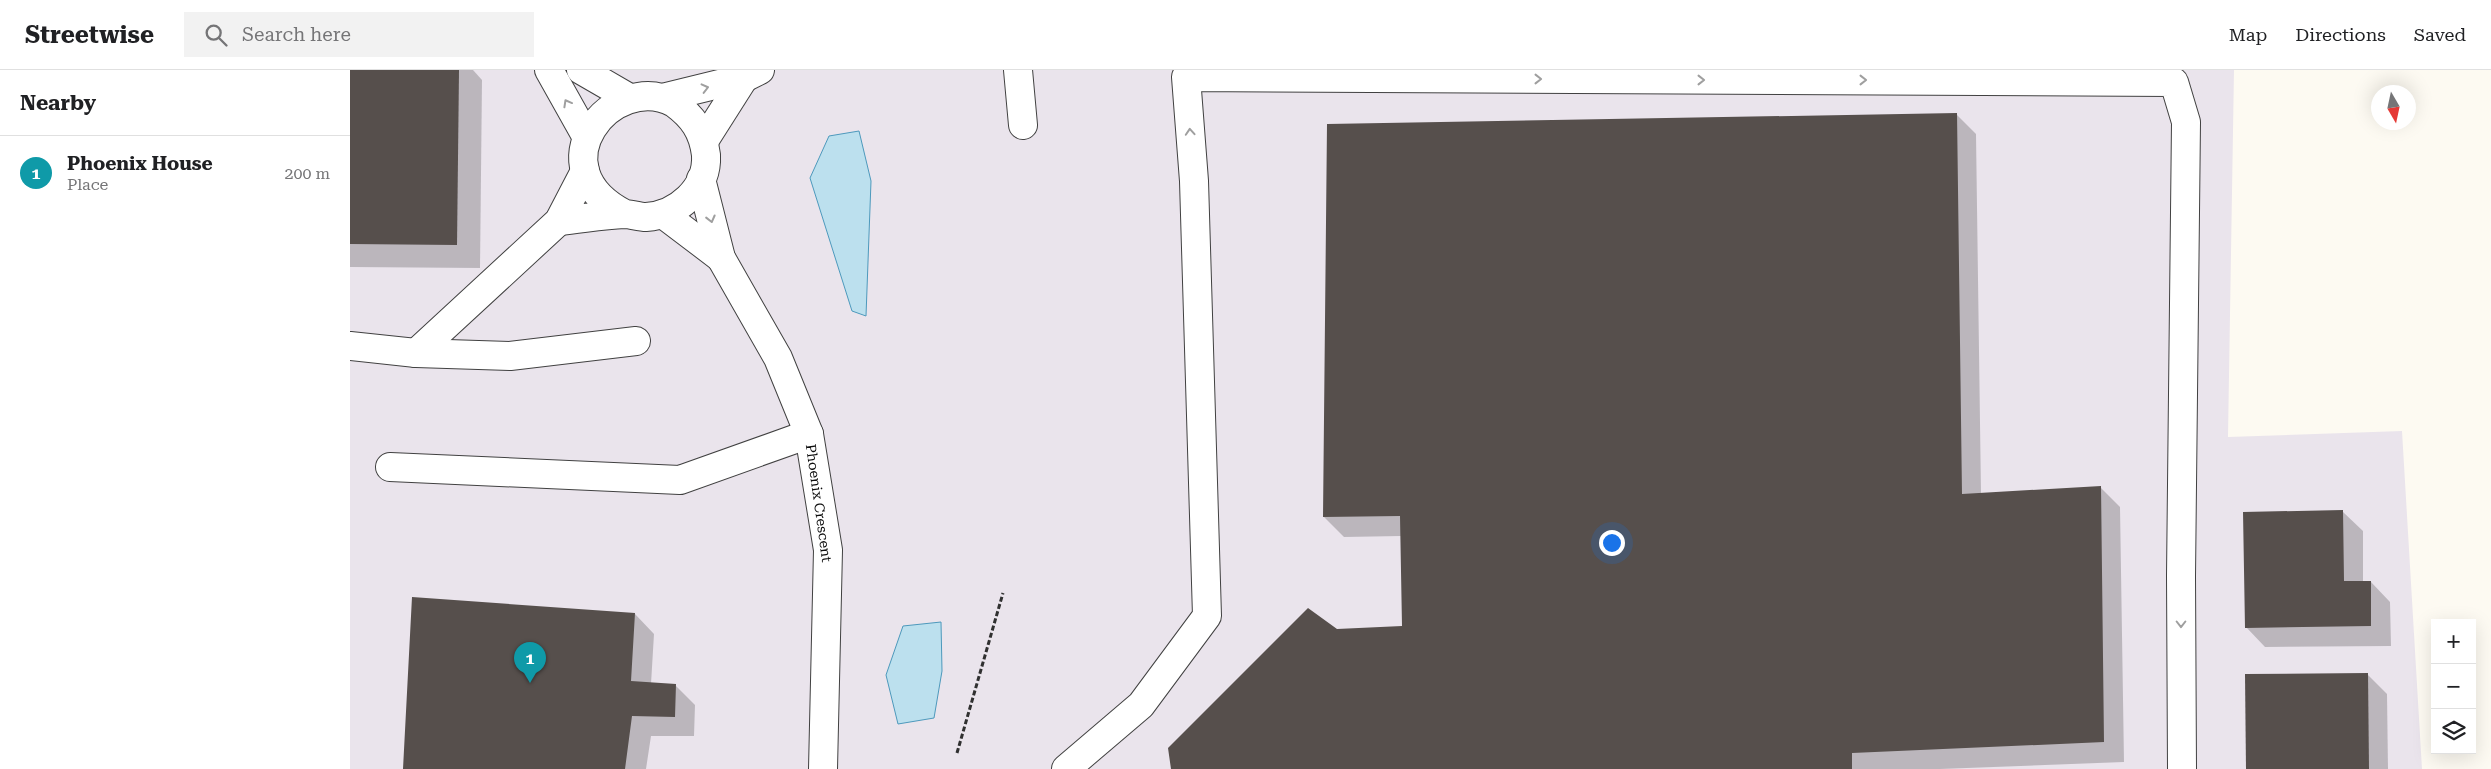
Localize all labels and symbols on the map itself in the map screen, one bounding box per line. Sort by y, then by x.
one-way arrow [1535,74,1543,84]
one-way arrow [1698,75,1705,85]
one-way arrow [1860,75,1868,85]
one-way arrow [700,83,709,94]
north arrow [2371,85,2416,130]
one-way arrow [564,99,574,108]
one-way arrow [1185,128,1196,136]
one-way arrow [706,214,716,222]
street label: Phoenix Crescent [803,443,835,563]
your location [1599,530,1625,556]
one-way arrow [2176,621,2186,629]
pin: 1 [514,642,546,683]

